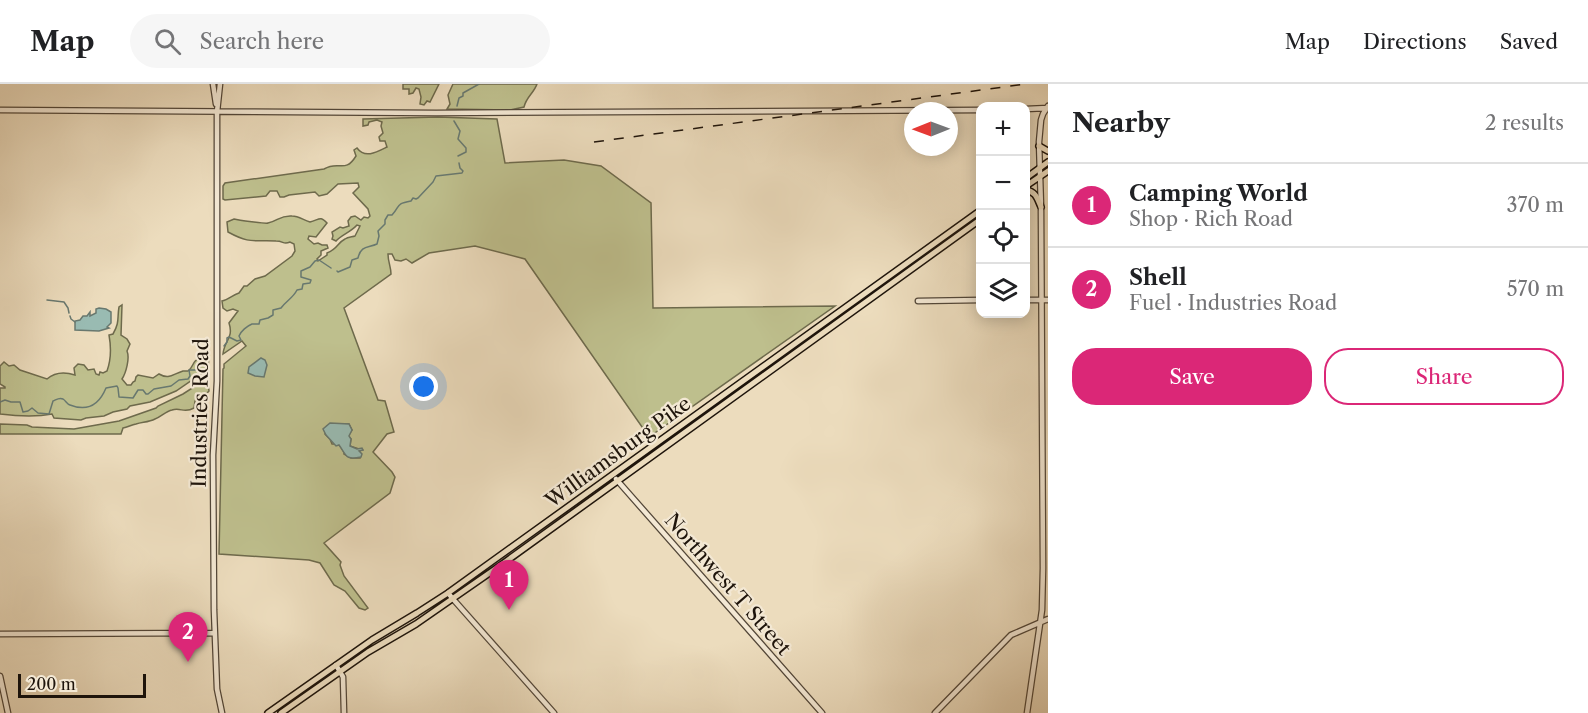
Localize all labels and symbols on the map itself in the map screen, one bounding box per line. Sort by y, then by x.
north arrow [904,102,958,156]
street label: Industries Road [187,338,213,488]
your location [409,372,438,401]
street label: Williamsburg Pike [540,391,695,513]
street label: Northwest T Street [660,508,796,660]
pin: 1 [490,560,528,610]
pin: 2 [168,612,207,662]
scale bar [18,671,146,698]

